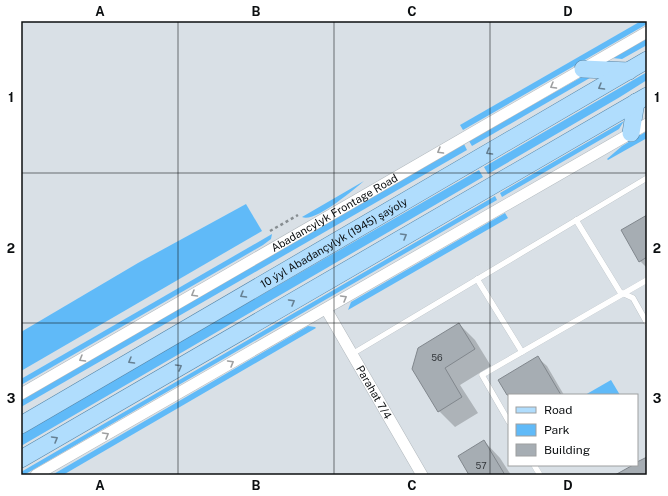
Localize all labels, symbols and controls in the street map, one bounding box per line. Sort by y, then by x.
text: A [95,4,105,19]
text: B [252,4,261,19]
text: C [407,4,417,19]
text: D [563,4,573,19]
one-way arrow [550,82,557,89]
one-way arrow [598,83,605,90]
text: 1 [8,90,14,105]
text: 1 [654,90,660,105]
one-way arrow [437,147,444,154]
one-way arrow [486,148,493,155]
street label: Abadancylyk Frontage Road [269,171,400,254]
street label: 10 ýyl Abadançylyk (1945) şaýoly [258,195,409,290]
one-way arrow [400,234,407,241]
text: 2 [7,241,15,256]
text: 2 [653,241,661,256]
one-way arrow [191,289,198,296]
one-way arrow [240,291,247,298]
one-way arrow [340,296,347,303]
one-way arrow [288,299,295,306]
house number: 56 [431,352,443,363]
one-way arrow [79,354,86,361]
one-way arrow [128,356,135,363]
one-way arrow [227,360,234,367]
street label: Parahat 7/4 [354,363,394,421]
one-way arrow [175,364,182,371]
text: 3 [7,391,16,406]
text: 3 [653,391,662,406]
legend [508,394,638,466]
text: Road [544,403,572,417]
text: Park [544,423,570,437]
one-way arrow [102,432,110,439]
one-way arrow [51,437,58,444]
text: Building [544,443,590,457]
house number: 57 [475,460,487,471]
text: A [95,478,105,493]
text: B [252,478,261,493]
text: C [407,478,417,493]
text: D [563,478,573,493]

